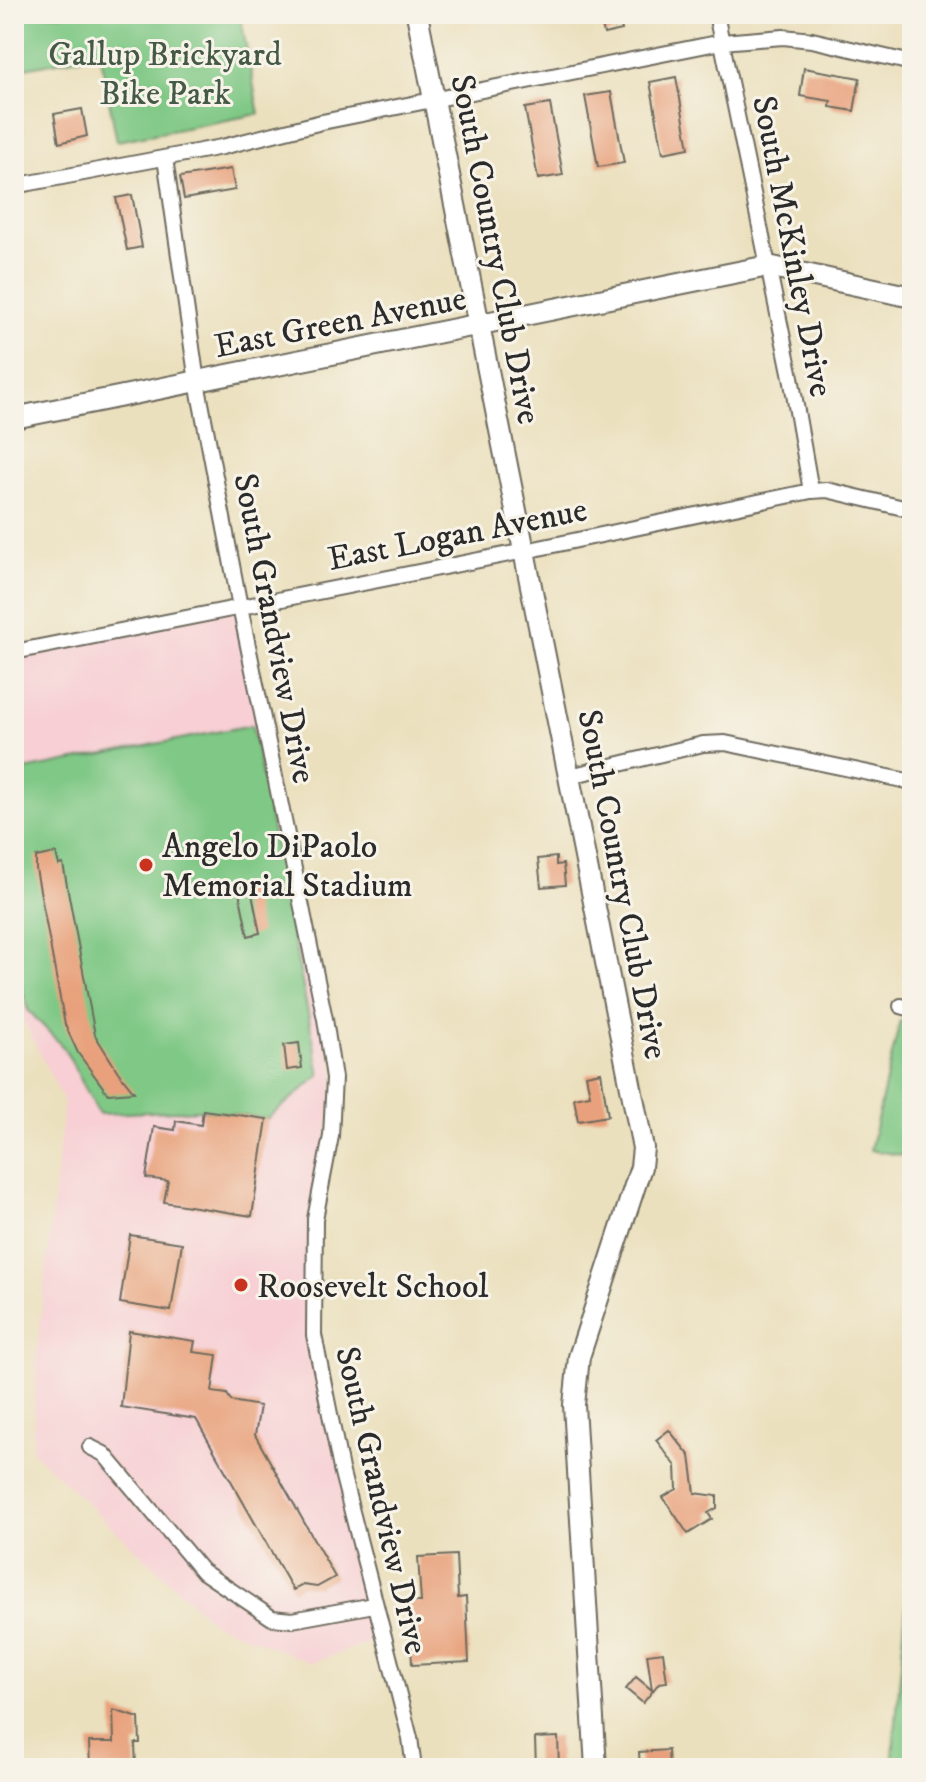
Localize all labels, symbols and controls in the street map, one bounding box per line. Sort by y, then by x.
park label: Gallup Brickyard Bike Park [48,34,282,115]
street label: South Country Club Drive [441,71,550,428]
street label: South McKinley Drive [742,92,842,400]
street label: East Green Avenue [211,278,470,368]
street label: South Grandview Drive [223,470,325,787]
street label: East Logan Avenue [324,489,591,581]
street label: South Country Club Drive [568,706,677,1063]
place label: Angelo DiPaolo Memorial Stadium [162,826,413,907]
marker: Angelo DiPaolo Memorial Stadium [137,856,155,874]
place label: Roosevelt School [257,1266,489,1308]
marker: Roosevelt School [232,1276,250,1294]
street label: South Grandview Drive [325,1342,437,1658]

